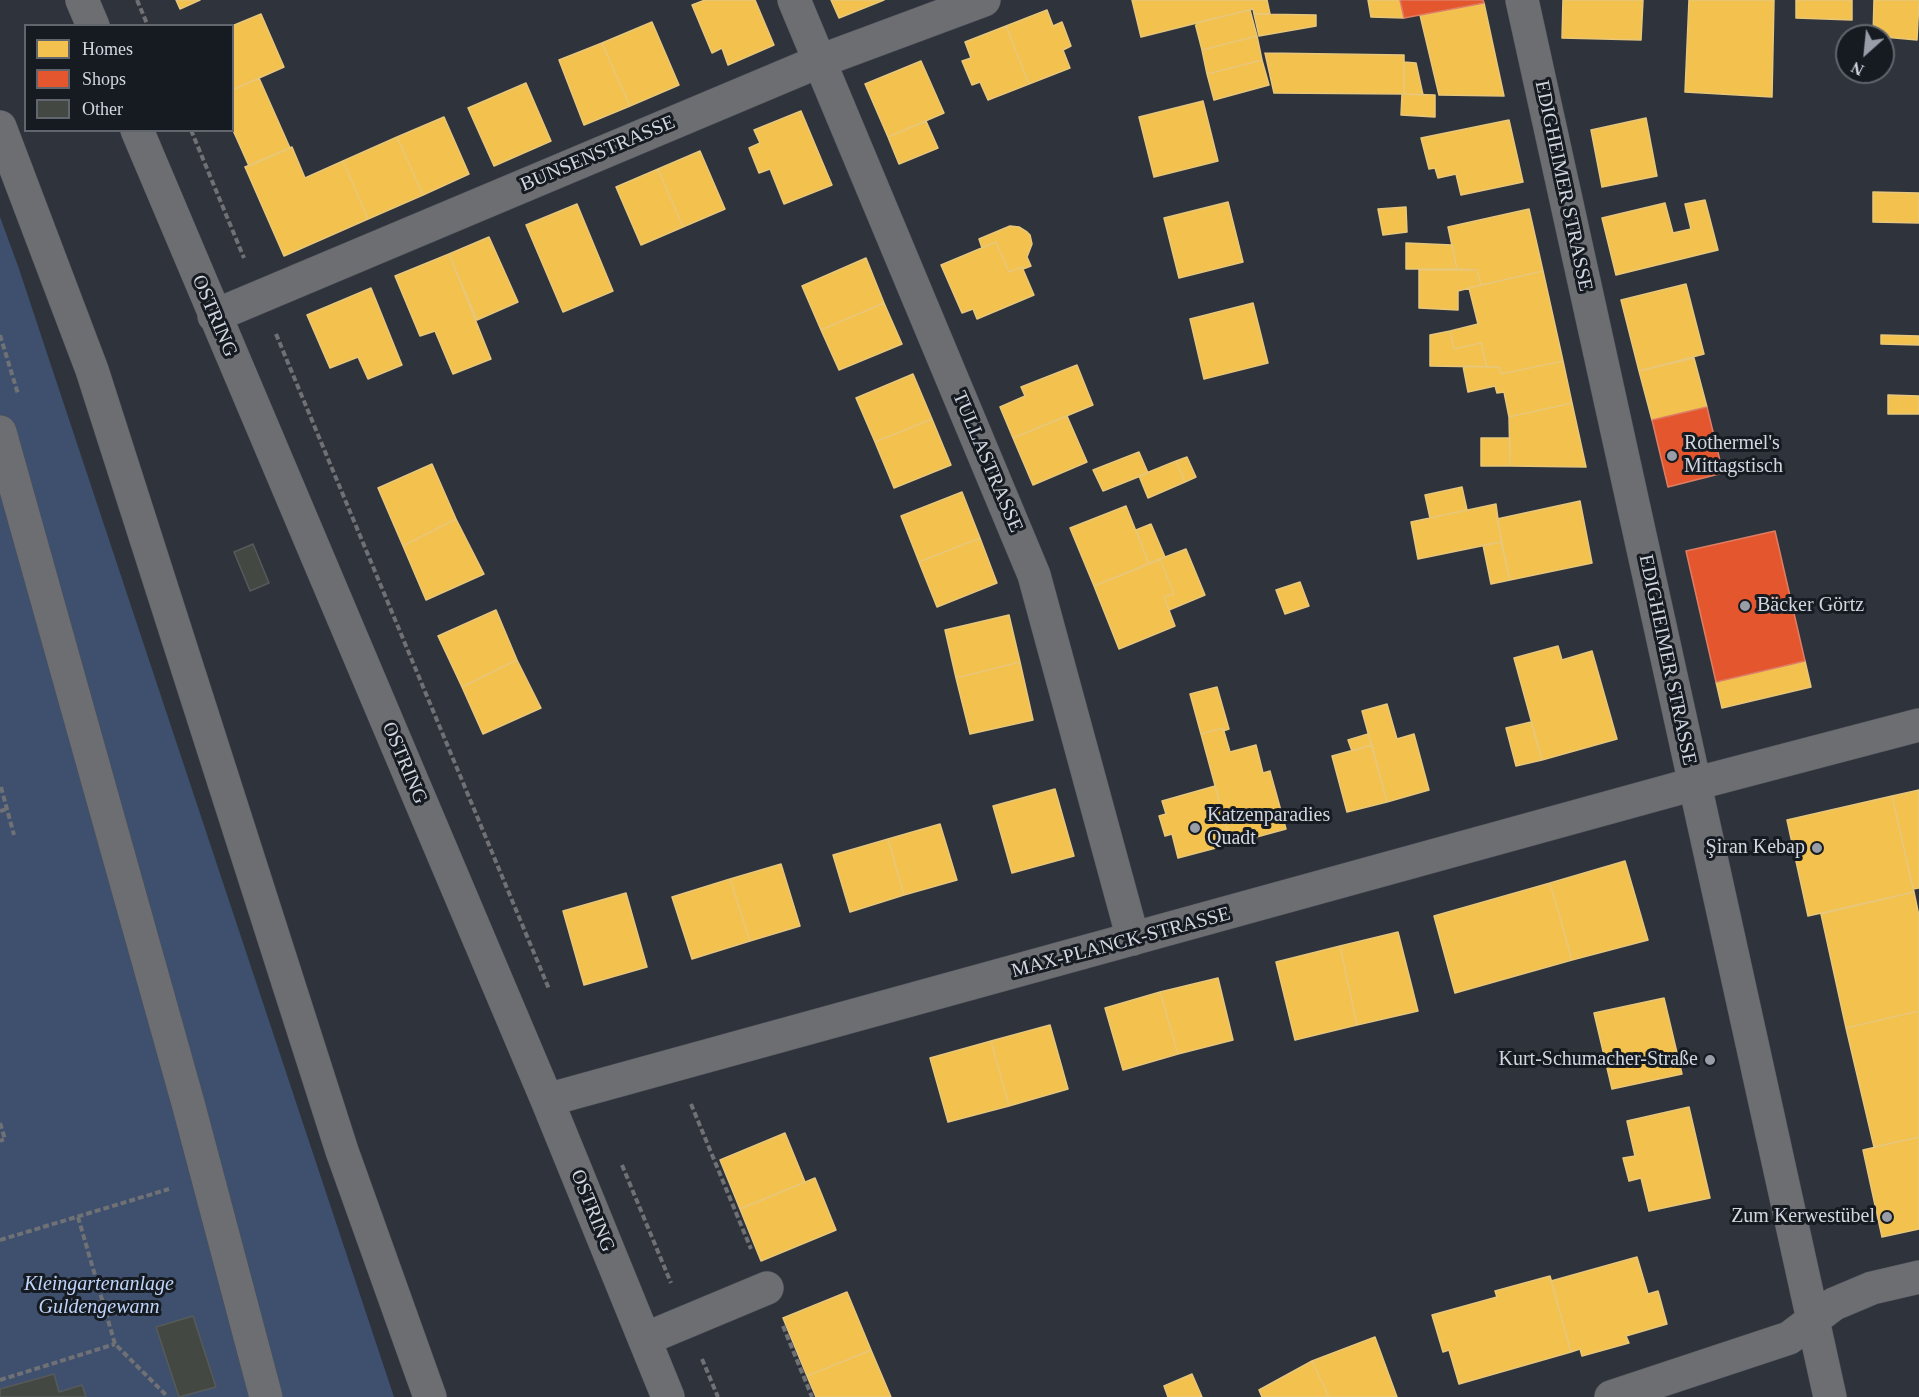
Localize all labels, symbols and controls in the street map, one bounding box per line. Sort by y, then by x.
legend [24,24,234,132]
north arrow [1835,24,1895,84]
text: Homes [82,39,133,59]
text: N [1848,59,1867,79]
text: Shops [82,69,126,89]
street label: EDIGHEIMER STRASSE [1529,78,1597,294]
text: Other [82,99,123,119]
street label: BUNSENSTRASSE [517,111,679,197]
street label: OSTRING [186,271,242,361]
street label: TULLASTRASSE [946,388,1028,536]
place label: Rothermel's Mittagstisch [1684,432,1783,479]
marker: Rothermel's Mittagstisch [1665,449,1679,463]
street label: EDIGHEIMER STRASSE [1633,552,1701,768]
place label: Bäcker Görtz [1757,594,1864,618]
marker: Bäcker Görtz [1738,599,1752,613]
street label: OSTRING [376,718,432,808]
place label: Katzenparadies Quadt [1207,804,1330,851]
marker: Katzenparadies Quadt [1188,821,1202,835]
place label: Şiran Kebap [1706,836,1805,860]
marker: Şiran Kebap [1810,841,1824,855]
street label: MAX-PLANCK-STRASSE [1009,902,1233,984]
place label: Kurt-Schumacher-Straße [1498,1048,1698,1072]
marker: Kurt-Schumacher-Straße [1703,1053,1717,1067]
street label: OSTRING [565,1166,619,1256]
place label: Zum Kerwestübel [1731,1205,1875,1229]
marker: Zum Kerwestübel [1880,1210,1894,1224]
park label: Kleingartenanlage Guldengewann [24,1273,174,1320]

